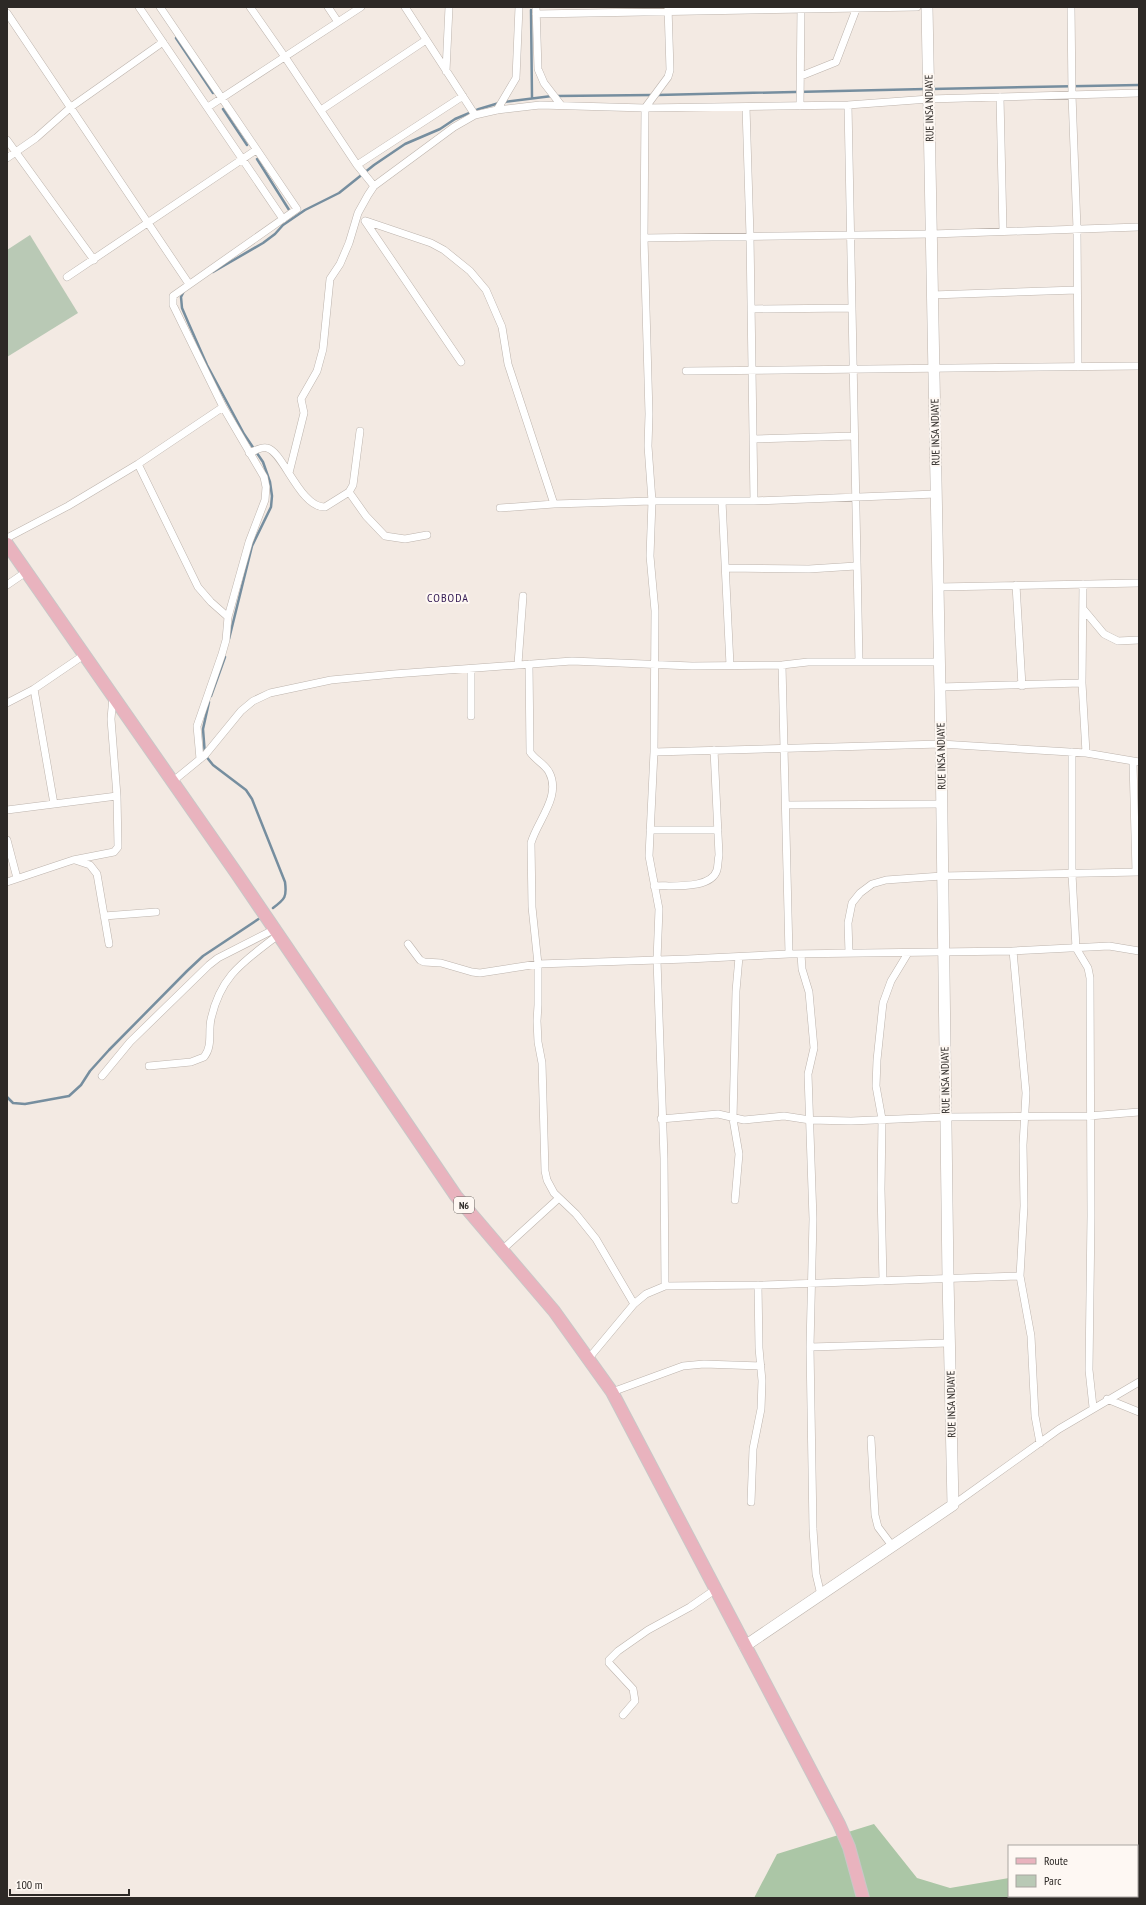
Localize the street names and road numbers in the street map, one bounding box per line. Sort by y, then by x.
street label: RUE INSA NDIAYE [921,74,937,142]
street label: RUE INSA NDIAYE [927,398,943,466]
street label: RUE INSA NDIAYE [933,722,949,790]
street label: RUE INSA NDIAYE [937,1046,953,1114]
road number: N6 [454,1197,474,1213]
street label: RUE INSA NDIAYE [943,1370,959,1438]

